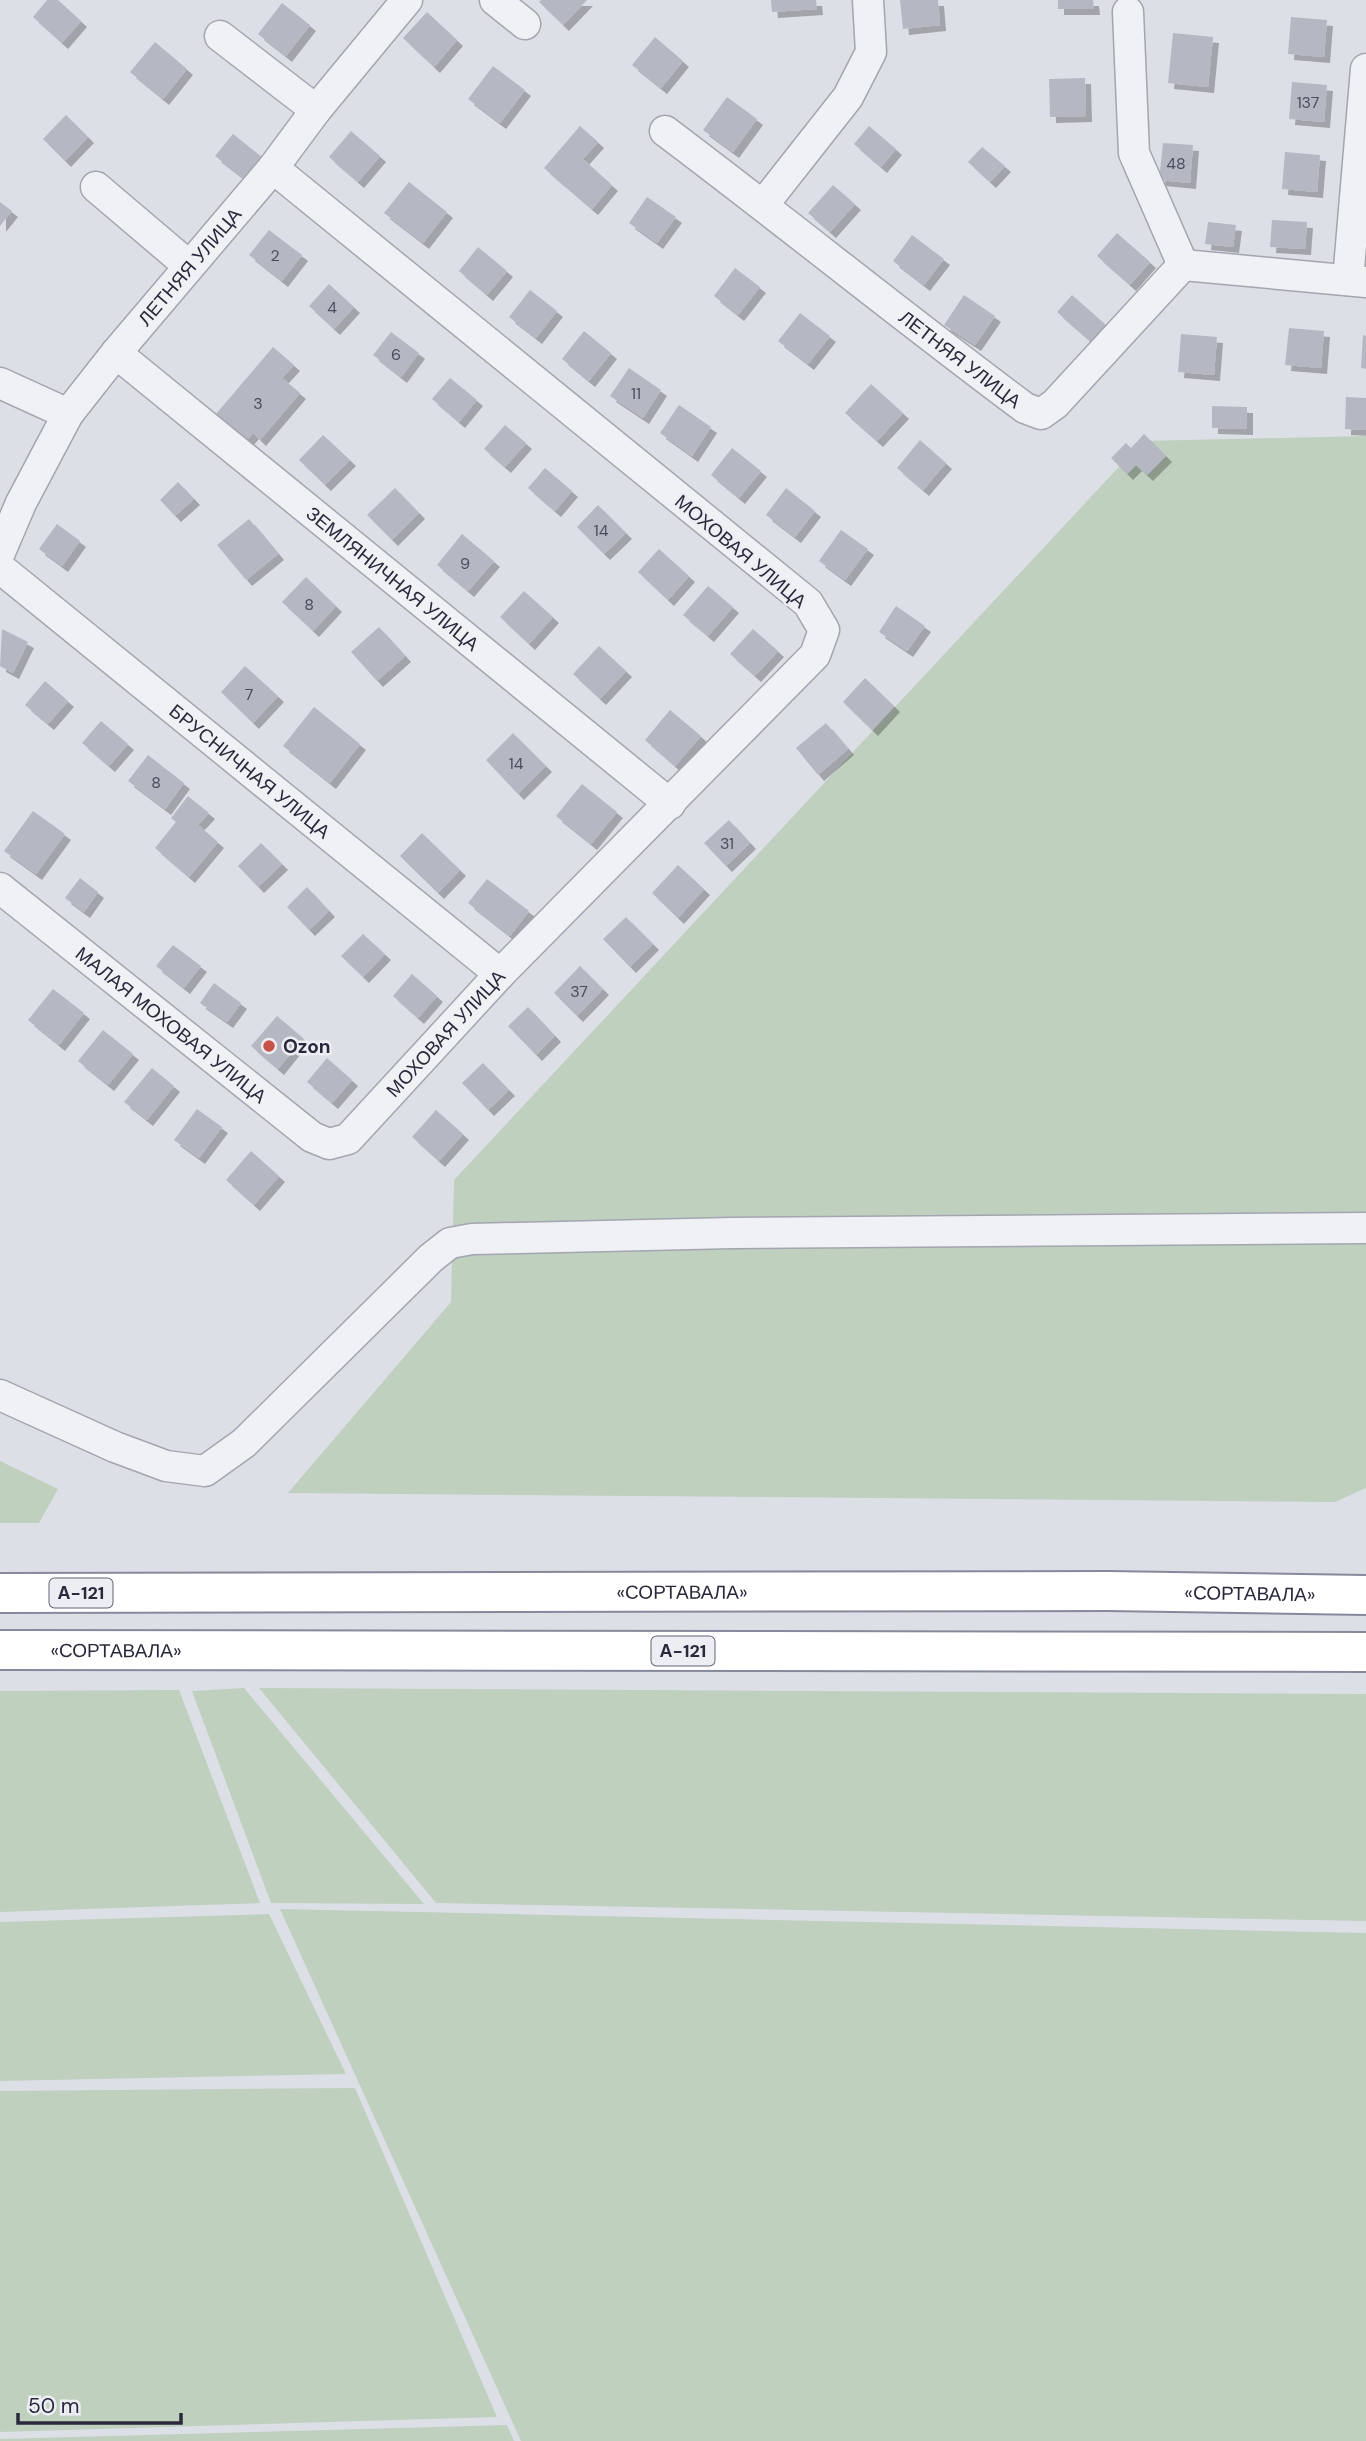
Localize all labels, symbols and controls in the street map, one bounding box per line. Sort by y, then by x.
house number: 137 [1297,92,1319,113]
house number: 48 [1166,153,1186,174]
street label: ЛЕТНЯЯ УЛИЦА [133,202,247,331]
house number: 2 [270,245,280,266]
house number: 4 [327,297,337,318]
street label: ЛЕТНЯЯ УЛИЦА [894,305,1026,414]
house number: 6 [391,344,401,365]
house number: 11 [631,383,641,404]
house number: 3 [253,393,263,414]
street label: МОХОВАЯ УЛИЦА [670,489,812,614]
street label: ЗЕМЛЯНИЧНАЯ УЛИЦА [301,501,484,657]
house number: 14 [594,520,609,541]
house number: 9 [460,553,470,574]
house number: 8 [304,594,314,615]
house number: 7 [245,684,253,705]
street label: БРУСНИЧНАЯ УЛИЦА [164,699,335,844]
house number: 14 [509,753,524,774]
house number: 8 [151,772,161,793]
house number: 31 [720,833,734,854]
street label: МАЛАЯ МОХОВАЯ УЛИЦА [70,941,272,1109]
street label: МОХОВАЯ УЛИЦА [381,964,511,1103]
house number: 37 [570,981,588,1002]
place label: Ozon [283,1034,331,1059]
marker: Ozon [261,1038,277,1054]
road number: А-121 [50,1578,112,1608]
street label: «СОРТАВАЛА» [616,1580,748,1605]
street label: «СОРТАВАЛА» [1184,1580,1316,1607]
road number: А-121 [652,1636,714,1666]
street label: «СОРТАВАЛА» [50,1638,182,1663]
scale bar [18,2382,180,2426]
text: 50 m [28,2392,79,2420]

